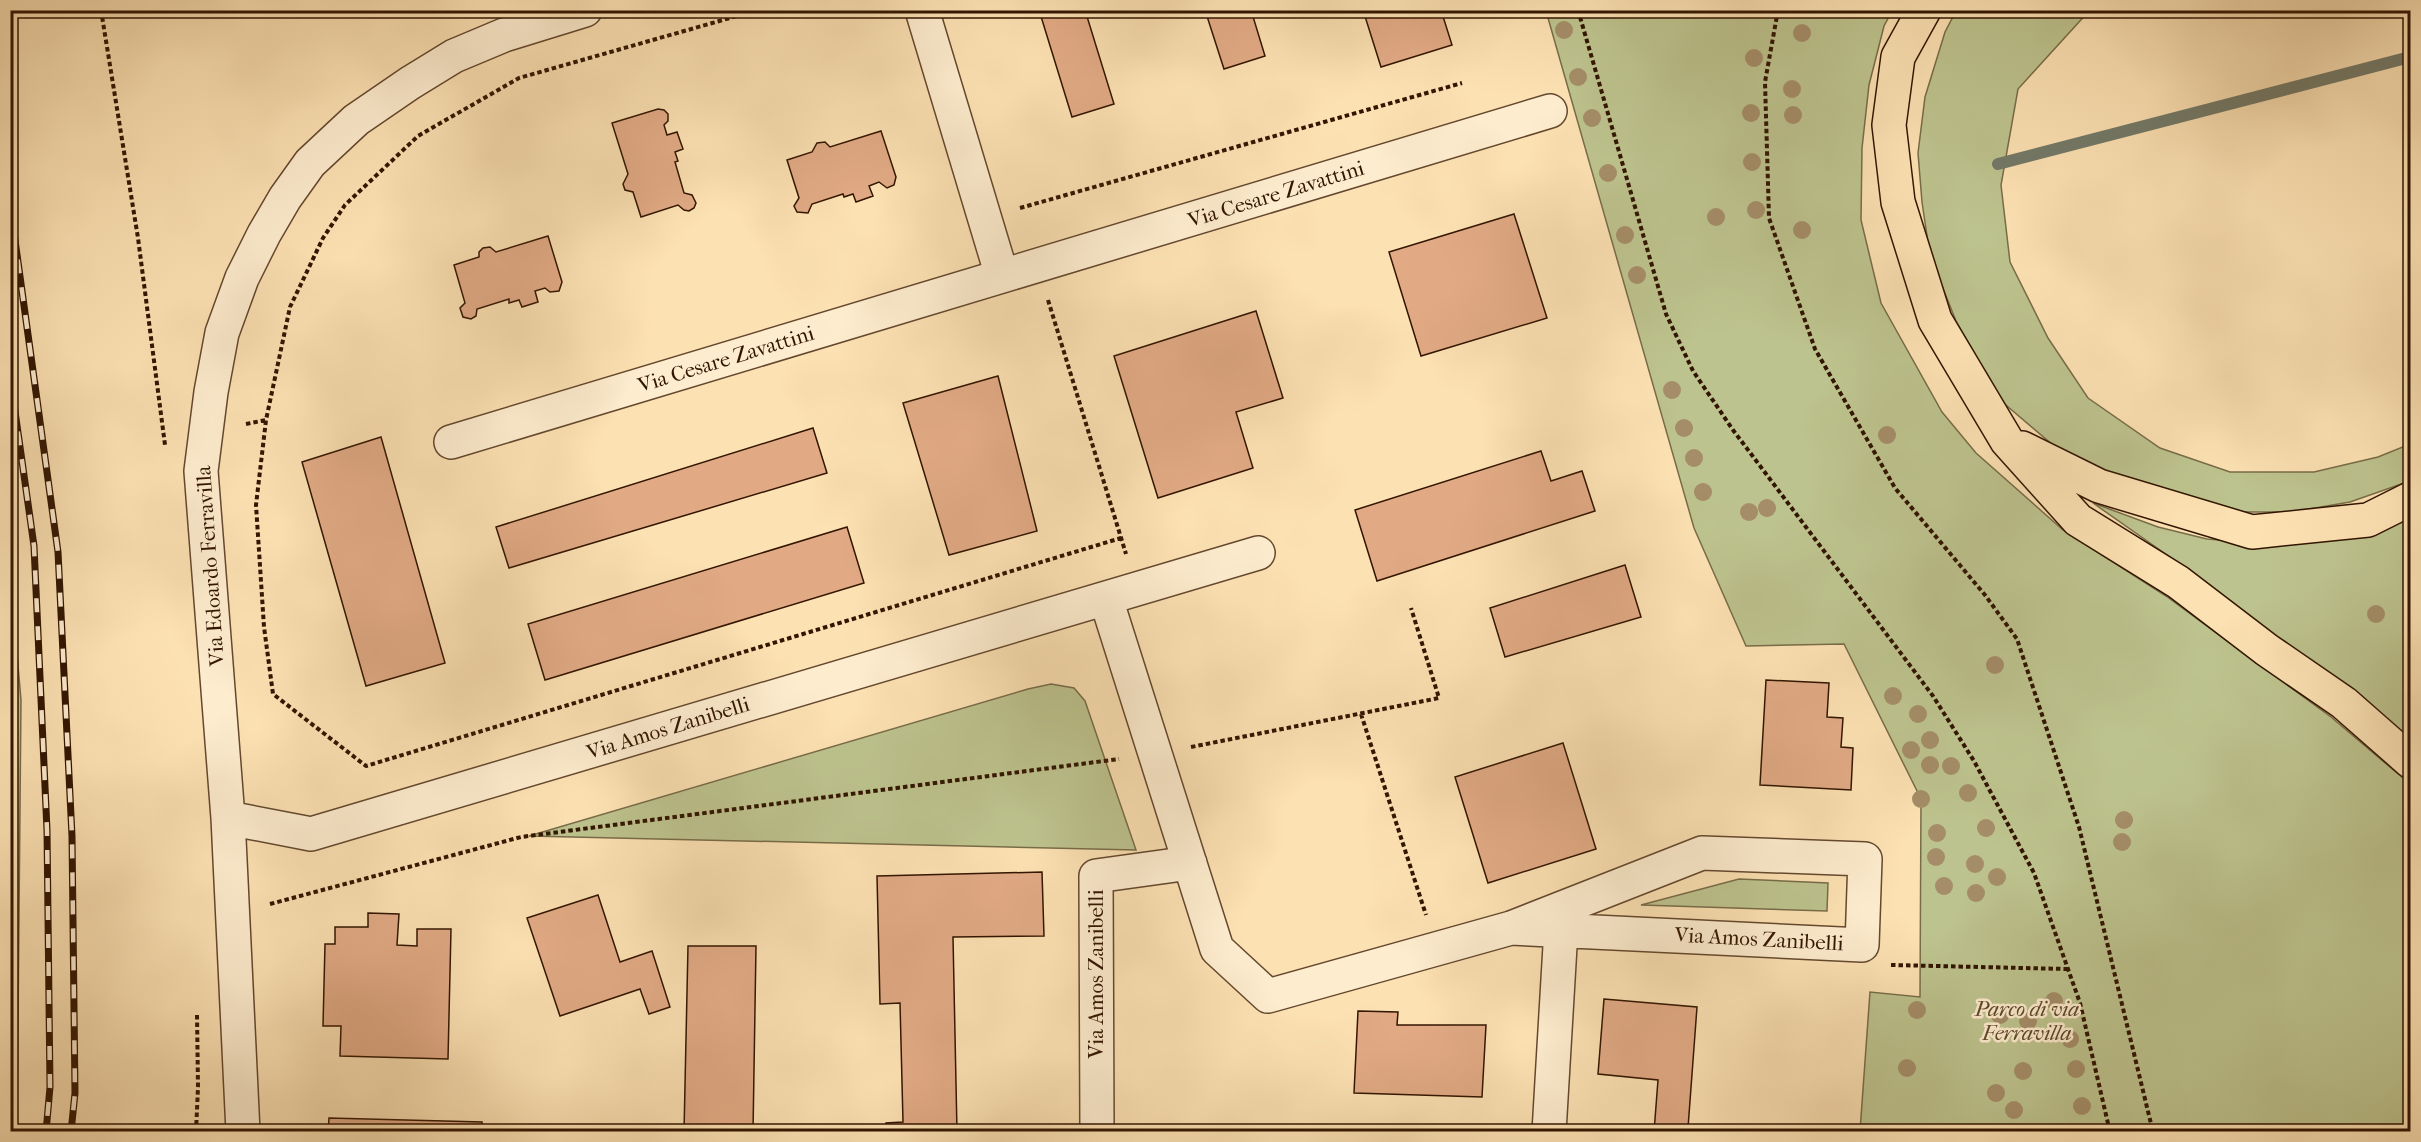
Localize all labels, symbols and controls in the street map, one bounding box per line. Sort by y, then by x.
street label: Via Cesare Zavattini [1184,156,1367,233]
street label: Via Cesare Zavattini [634,321,817,398]
street label: Via Edoardo Ferravilla [191,465,229,668]
street label: Via Amos Zanibelli [583,692,752,765]
street label: Via Amos Zanibelli [1084,889,1108,1060]
street label: Via Amos Zanibelli [1673,923,1844,955]
park label: Parco di via Ferravilla [1974,997,2079,1045]

